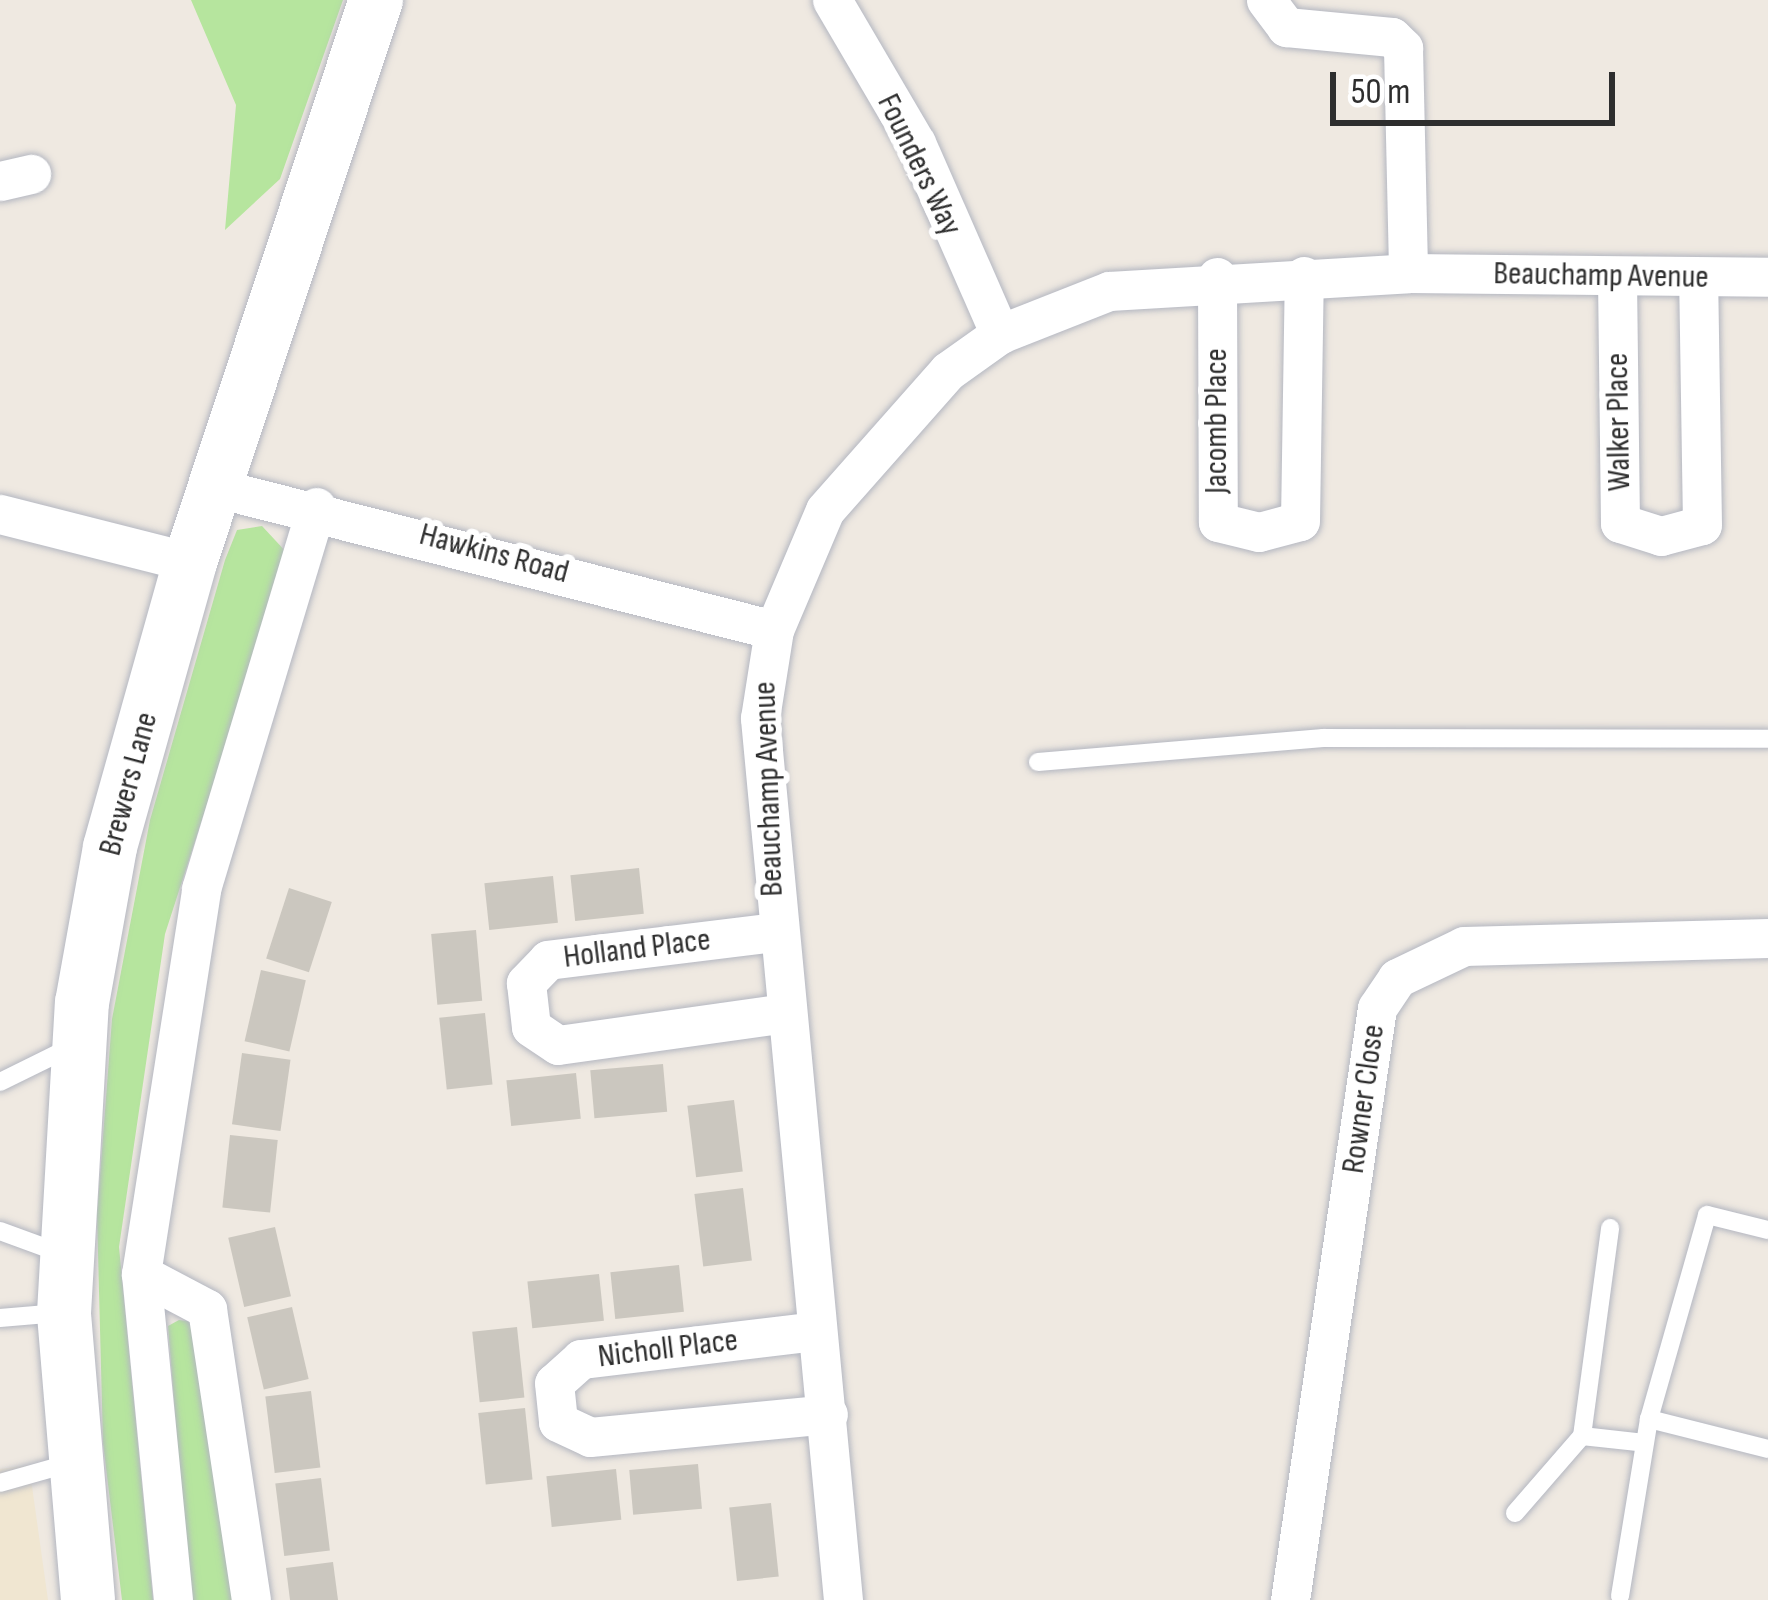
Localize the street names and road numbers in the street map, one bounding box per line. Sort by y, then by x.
street label: Founders Way [868,88,970,242]
street label: Beauchamp Avenue [1493,254,1709,298]
street label: Jacomb Place [1197,348,1237,494]
street label: Walker Place [1598,352,1640,492]
street label: Hawkins Road [415,515,573,593]
street label: Beauchamp Avenue [745,681,793,897]
street label: Brewers Lane [91,708,167,860]
street label: Holland Place [561,920,713,978]
street label: Rowner Close [1334,1022,1394,1176]
street label: Nicholl Place [596,1321,740,1377]

